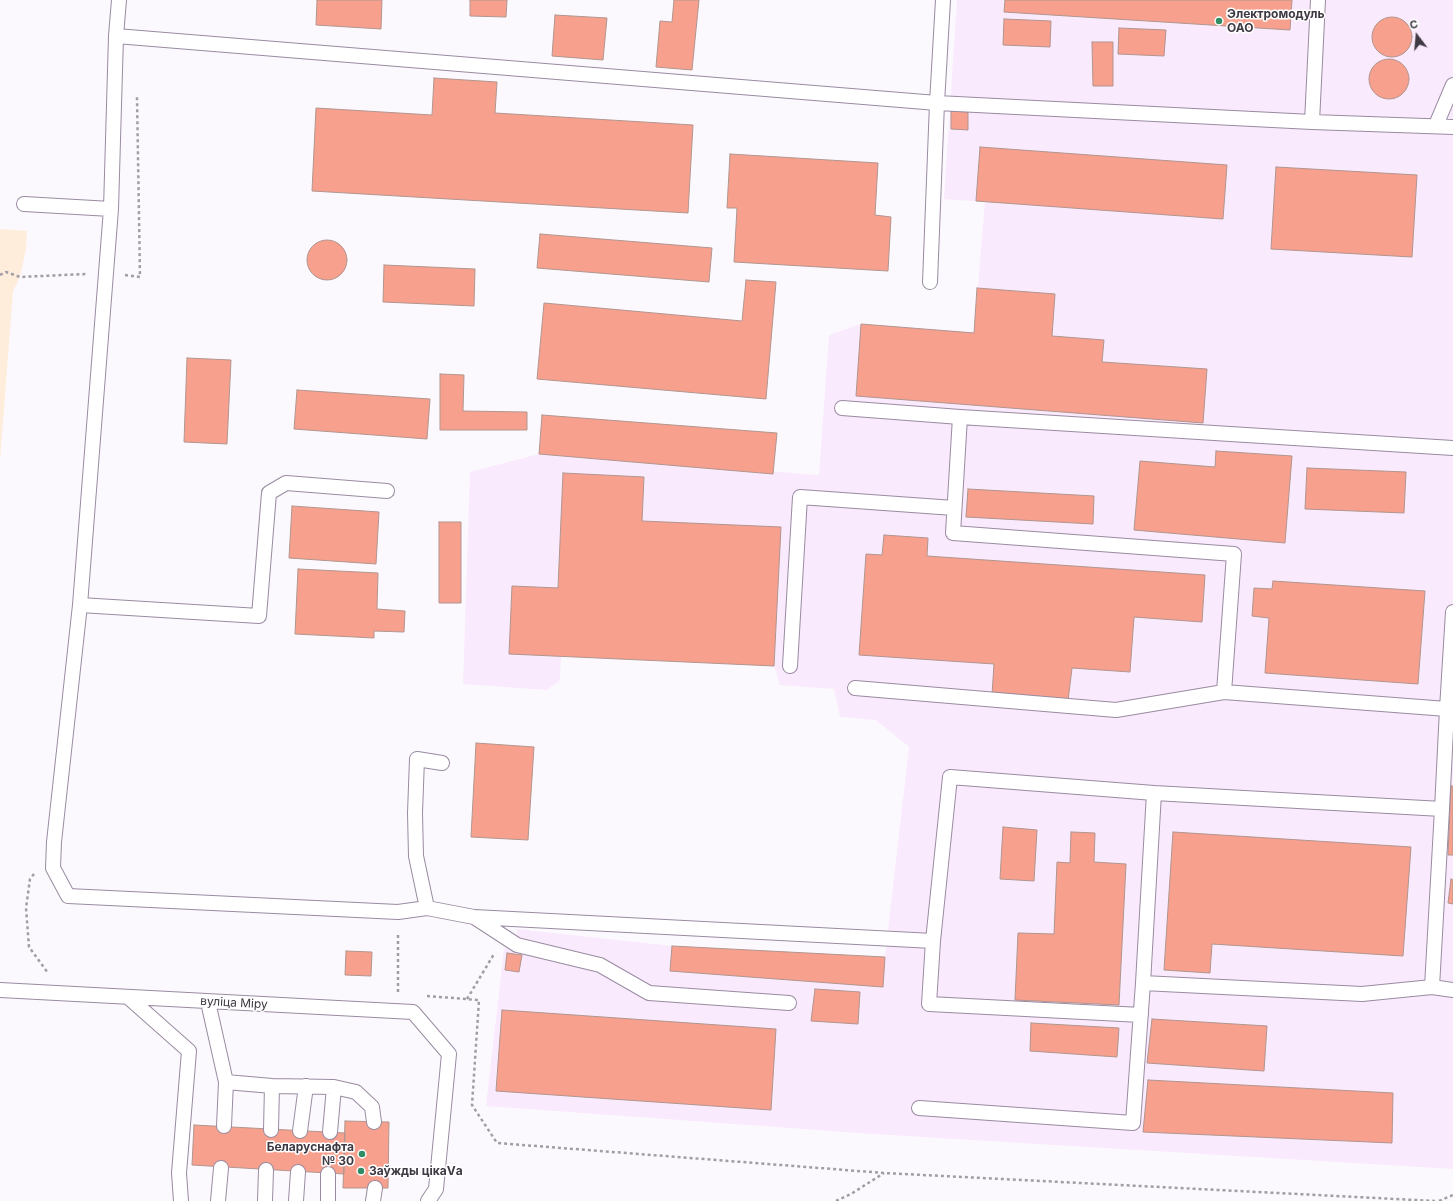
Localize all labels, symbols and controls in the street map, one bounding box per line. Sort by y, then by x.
place label: Электромодуль ОАО [1227,7,1325,35]
marker: Электромодуль ОАО [1214,16,1224,26]
north arrow [1397,16,1437,56]
text: С [1408,17,1420,32]
street label: вуліца Міру [200,994,268,1012]
place label: Беларуснафта № 30 [267,1140,354,1168]
marker: Беларуснафта № 30 [357,1149,367,1159]
place label: Заўжды цікаVа [369,1164,463,1178]
marker: Заўжды цікаVа [356,1166,366,1176]

